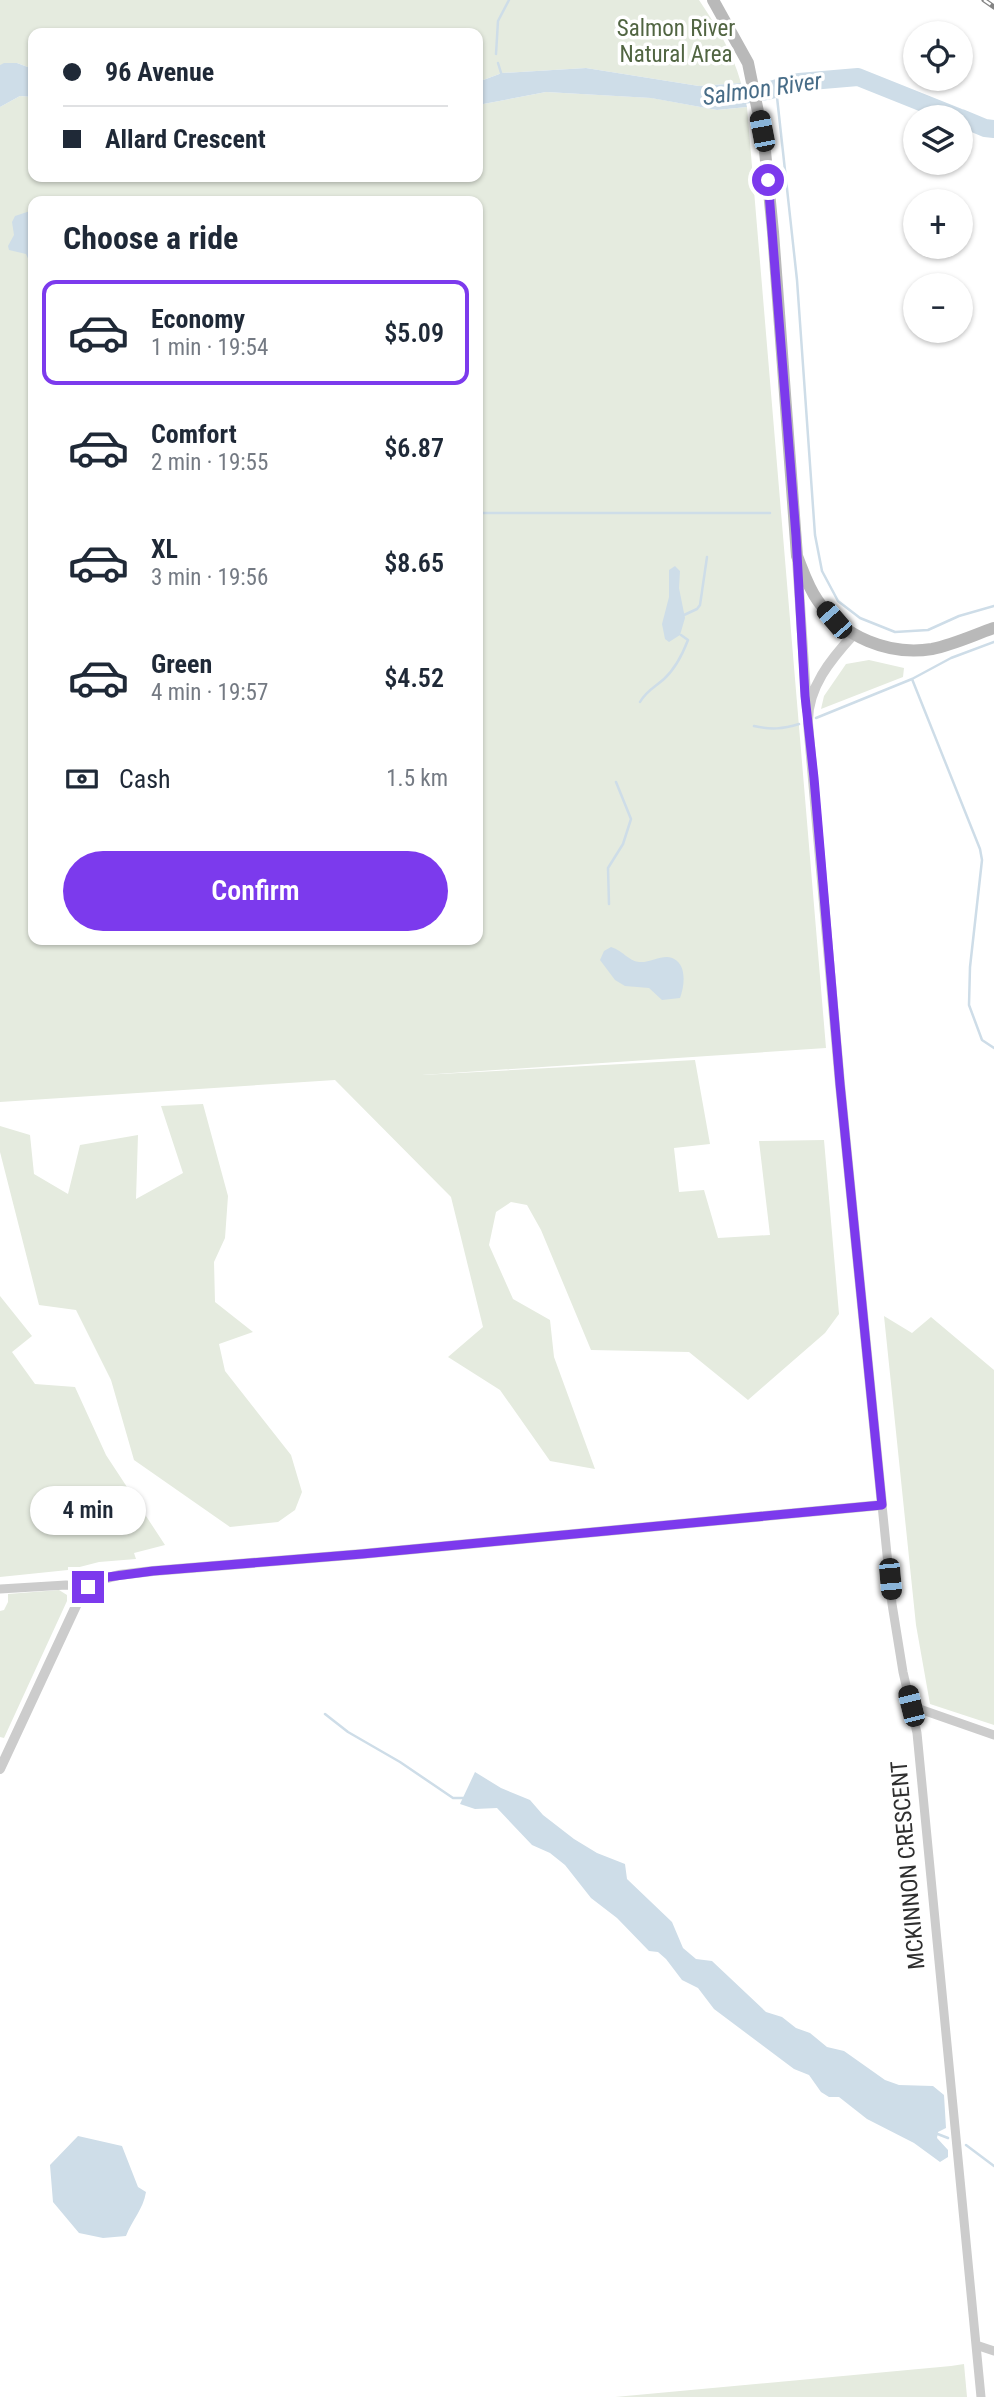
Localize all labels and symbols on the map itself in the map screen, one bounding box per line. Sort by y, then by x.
park label: Salmon River Natural Area [617,15,735,68]
water label: Salmon River [701,67,824,111]
car [748,108,777,154]
route start [752,164,784,196]
car [813,597,856,643]
callout: 4 min [30,1486,146,1534]
car [878,1557,903,1601]
route end [72,1571,104,1603]
car [896,1683,927,1729]
street label: MCKINNON CRESCENT [885,1759,931,1971]

